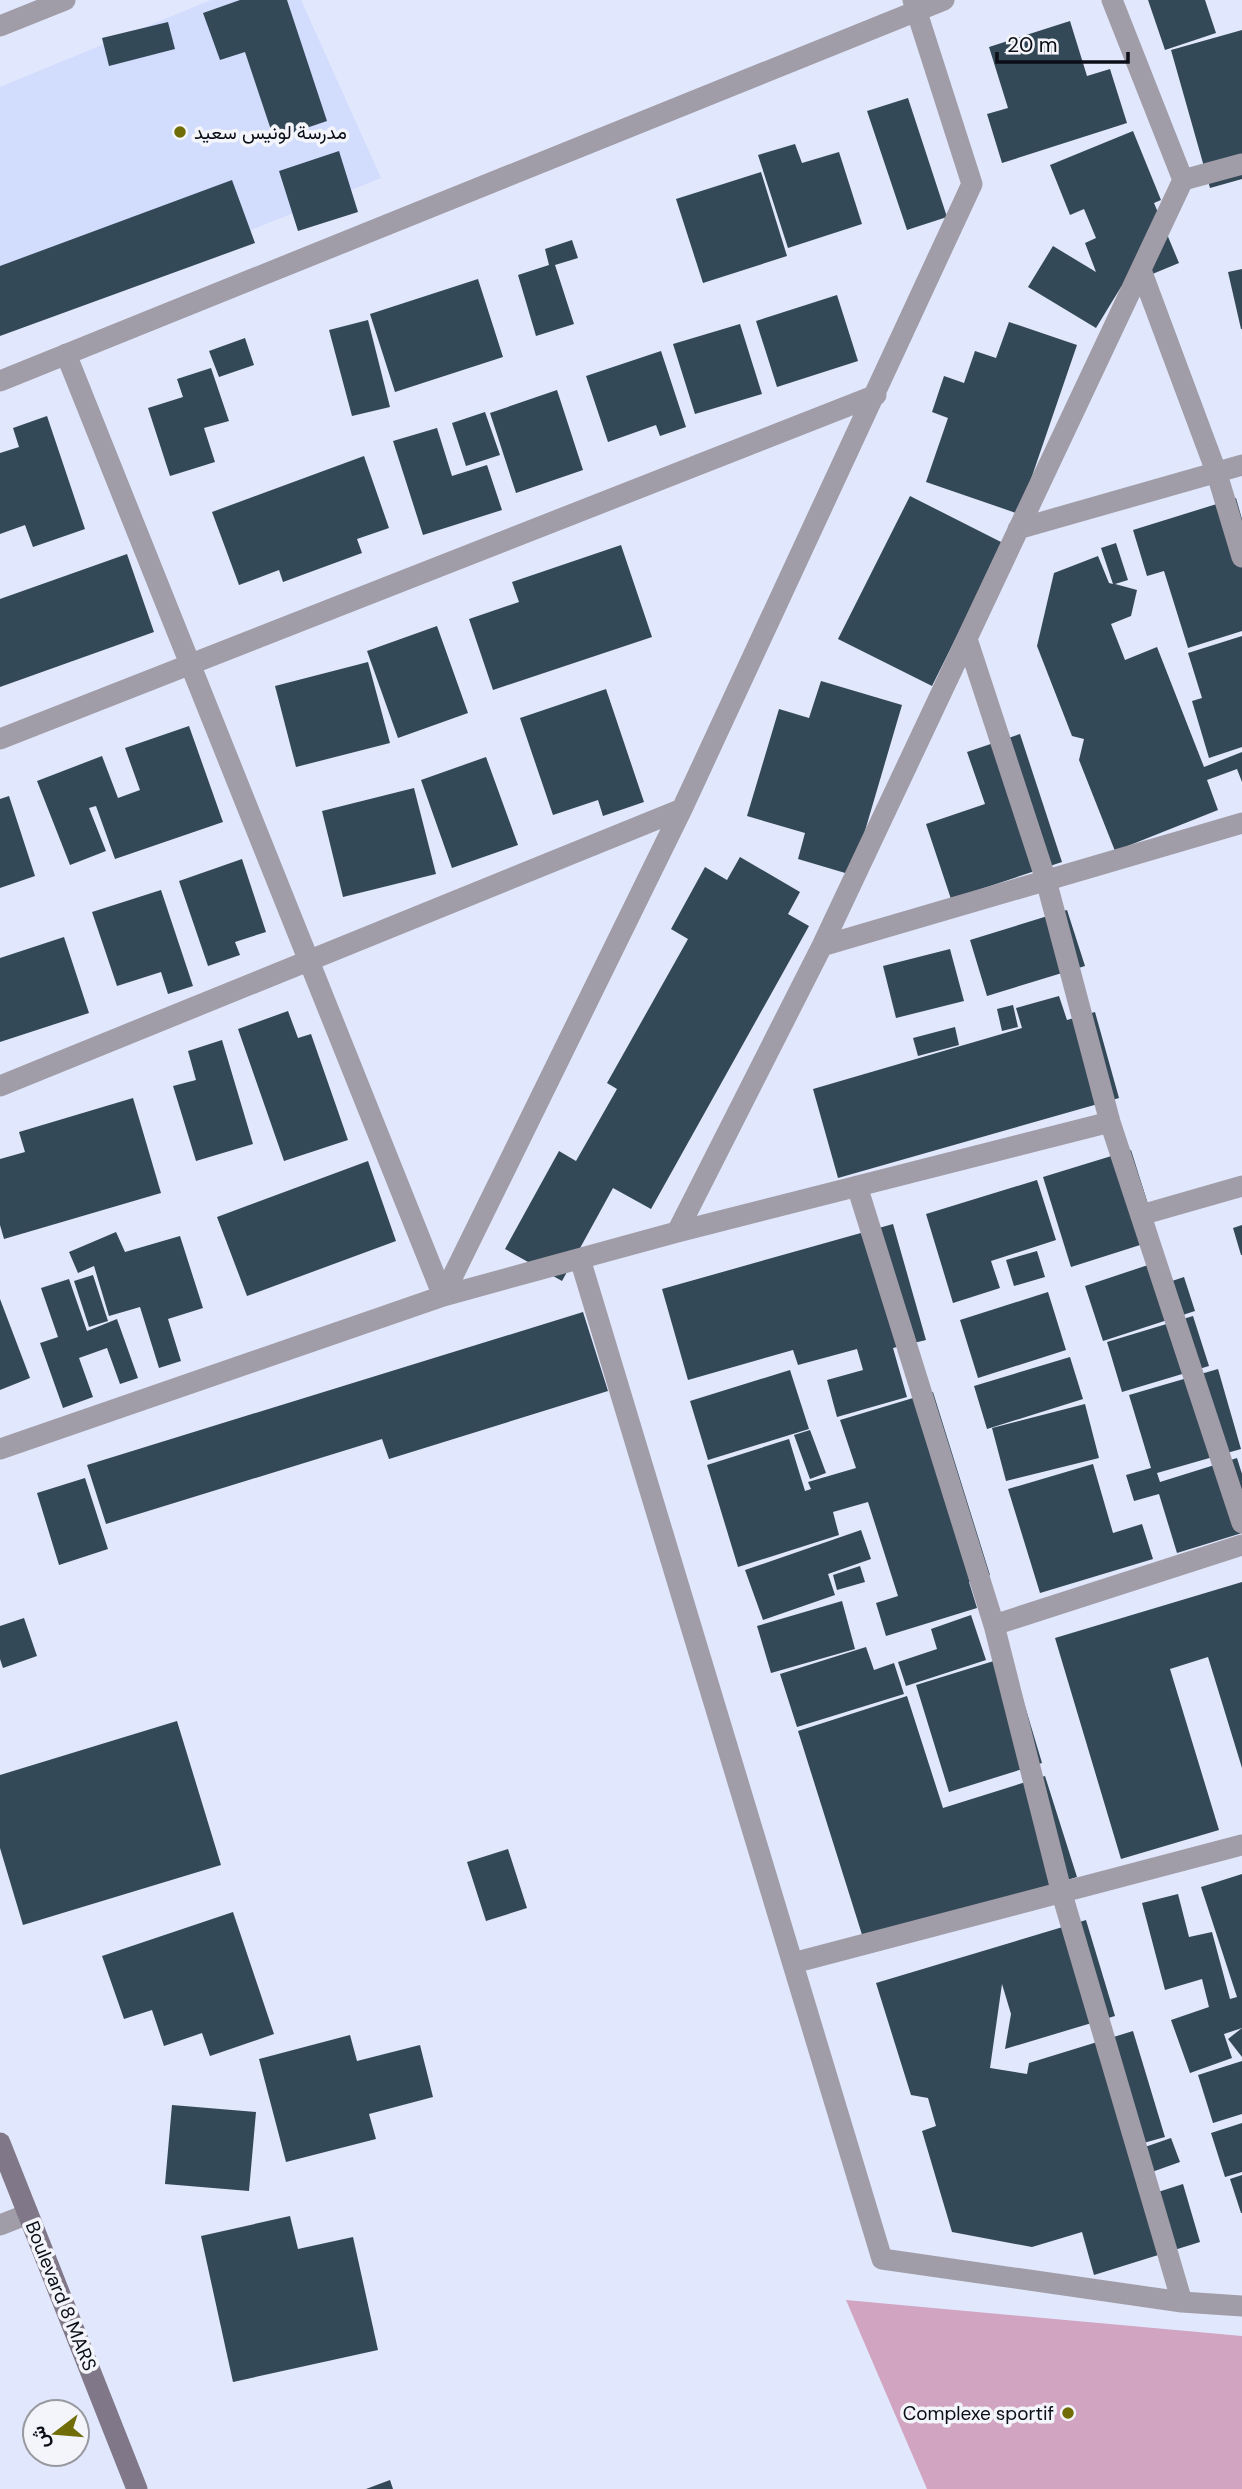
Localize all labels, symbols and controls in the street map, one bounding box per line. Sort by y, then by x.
scale bar [997,21,1128,65]
text: 20 m [1007,31,1058,59]
place label: مدرسة لونيس سعيد [194,120,347,145]
marker: مدرسة لونيس سعيد [172,124,188,140]
street label: Boulevard 8 MARS [20,2217,102,2375]
north arrow [21,2398,91,2468]
place label: Complexe sportif [903,2401,1054,2426]
marker: Complexe sportif [1060,2405,1076,2421]
text: ش [25,2423,55,2452]

